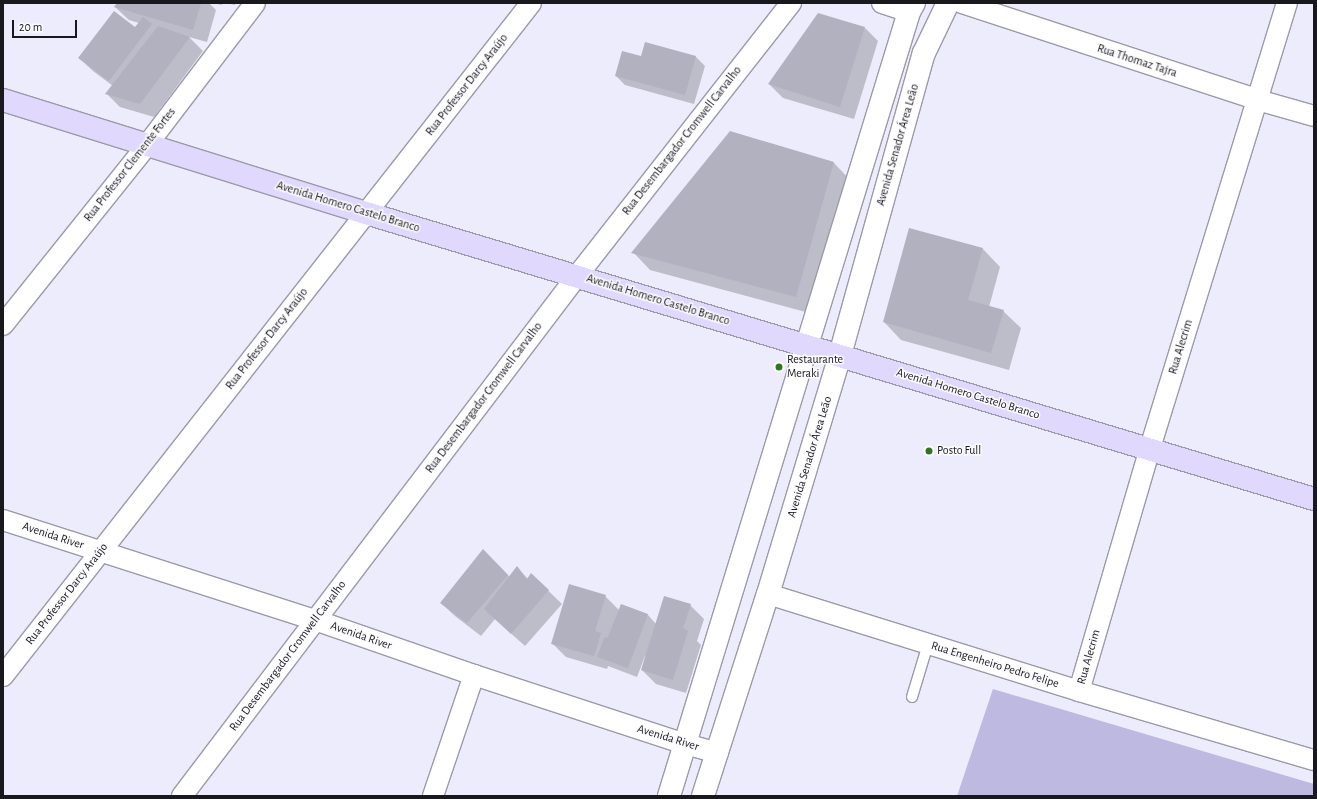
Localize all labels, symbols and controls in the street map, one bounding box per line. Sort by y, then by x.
scale bar [14,12,79,38]
text: 20 m [19,21,42,33]
street label: Rua Professor Darcy Araújo [423,31,511,139]
street label: Rua Thomaz Tajra [1095,41,1179,81]
street label: Rua Desembargador Cromwell Carvalho [619,64,745,218]
street label: Avenida Senador Área Leão [874,82,922,208]
street label: Rua Professor Clemente Fortes [81,105,179,225]
street label: Avenida Homero Castelo Branco [275,178,421,236]
street label: Avenida Homero Castelo Branco [585,271,731,329]
street label: Rua Professor Darcy Araújo [223,285,311,393]
street label: Rua Alecrim [1166,318,1196,376]
street label: Rua Desembargador Cromwell Carvalho [423,320,545,476]
place label: Restaurante Meraki [787,353,843,381]
marker: Restaurante Meraki [774,362,784,372]
street label: Avenida Homero Castelo Branco [895,365,1041,423]
street label: Avenida Senador Área Leão [785,395,835,519]
place label: Posto Full [937,444,981,458]
marker: Posto Full [924,446,934,456]
street label: Avenida River [20,519,86,553]
street label: Rua Professor Darcy Araújo [23,540,111,648]
street label: Rua Desembargador Cromwell Carvalho [227,578,349,734]
street label: Avenida River [328,619,394,653]
street label: Rua Alecrim [1074,628,1104,686]
street label: Rua Engenheiro Pedro Felipe [929,639,1061,691]
street label: Avenida River [635,722,701,754]

